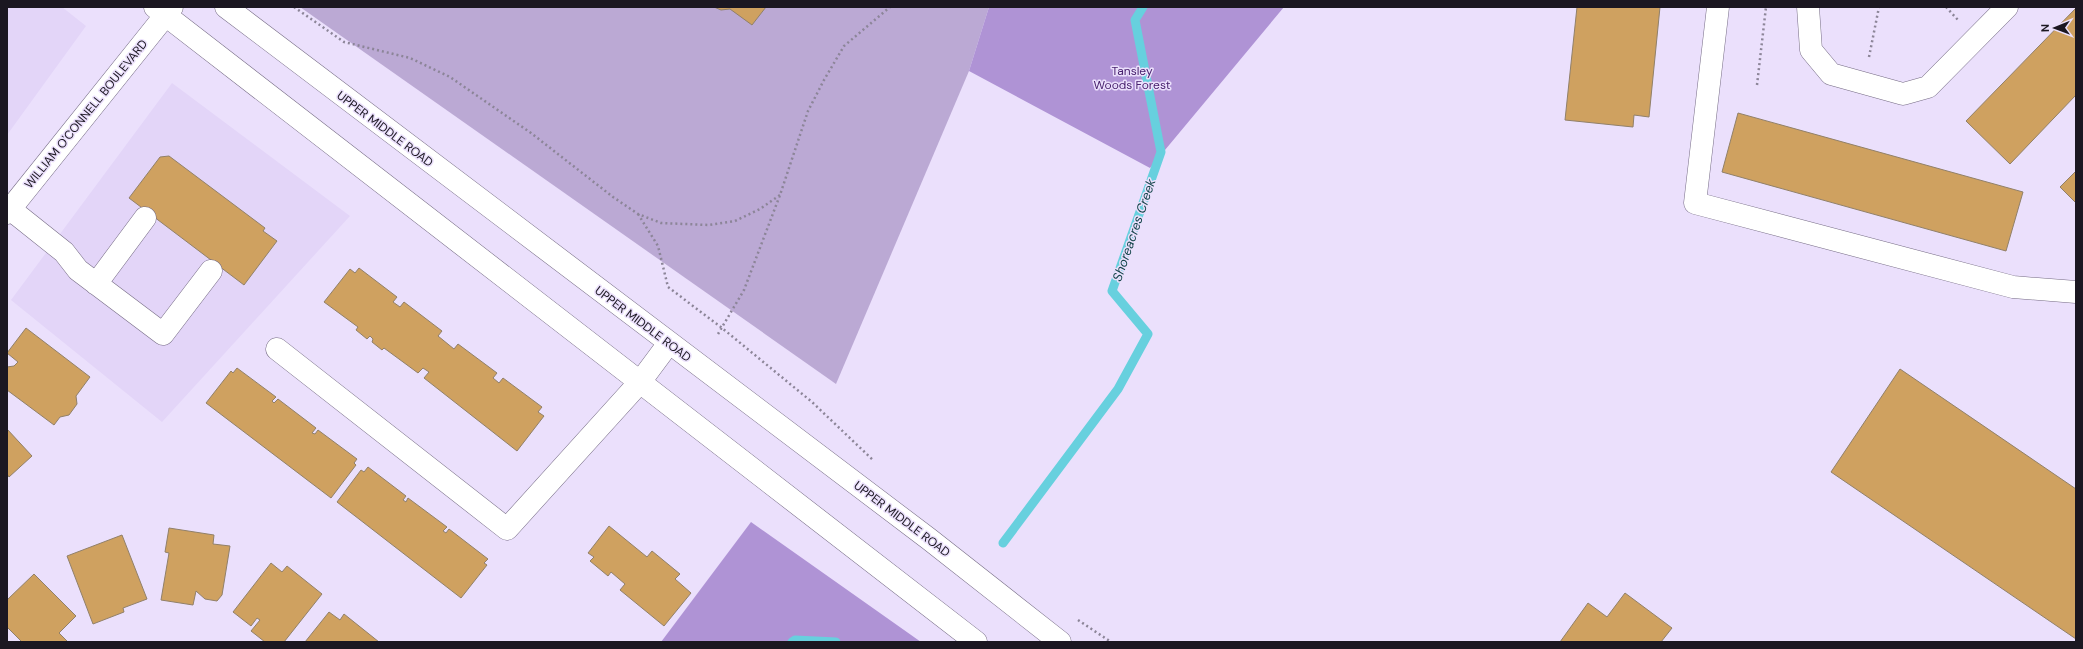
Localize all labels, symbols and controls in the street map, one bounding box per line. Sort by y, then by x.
north arrow [2035,8,2075,48]
text: N [2038,24,2052,32]
street label: WILLIAM O'CONNELL BOULEVARD [21,36,151,192]
park label: Tansley Woods Forest [1094,63,1171,93]
street label: UPPER MIDDLE ROAD [334,88,436,170]
water label: Shoreacres Creek [1109,176,1160,283]
street label: UPPER MIDDLE ROAD [592,283,694,365]
street label: UPPER MIDDLE ROAD [851,478,953,560]

